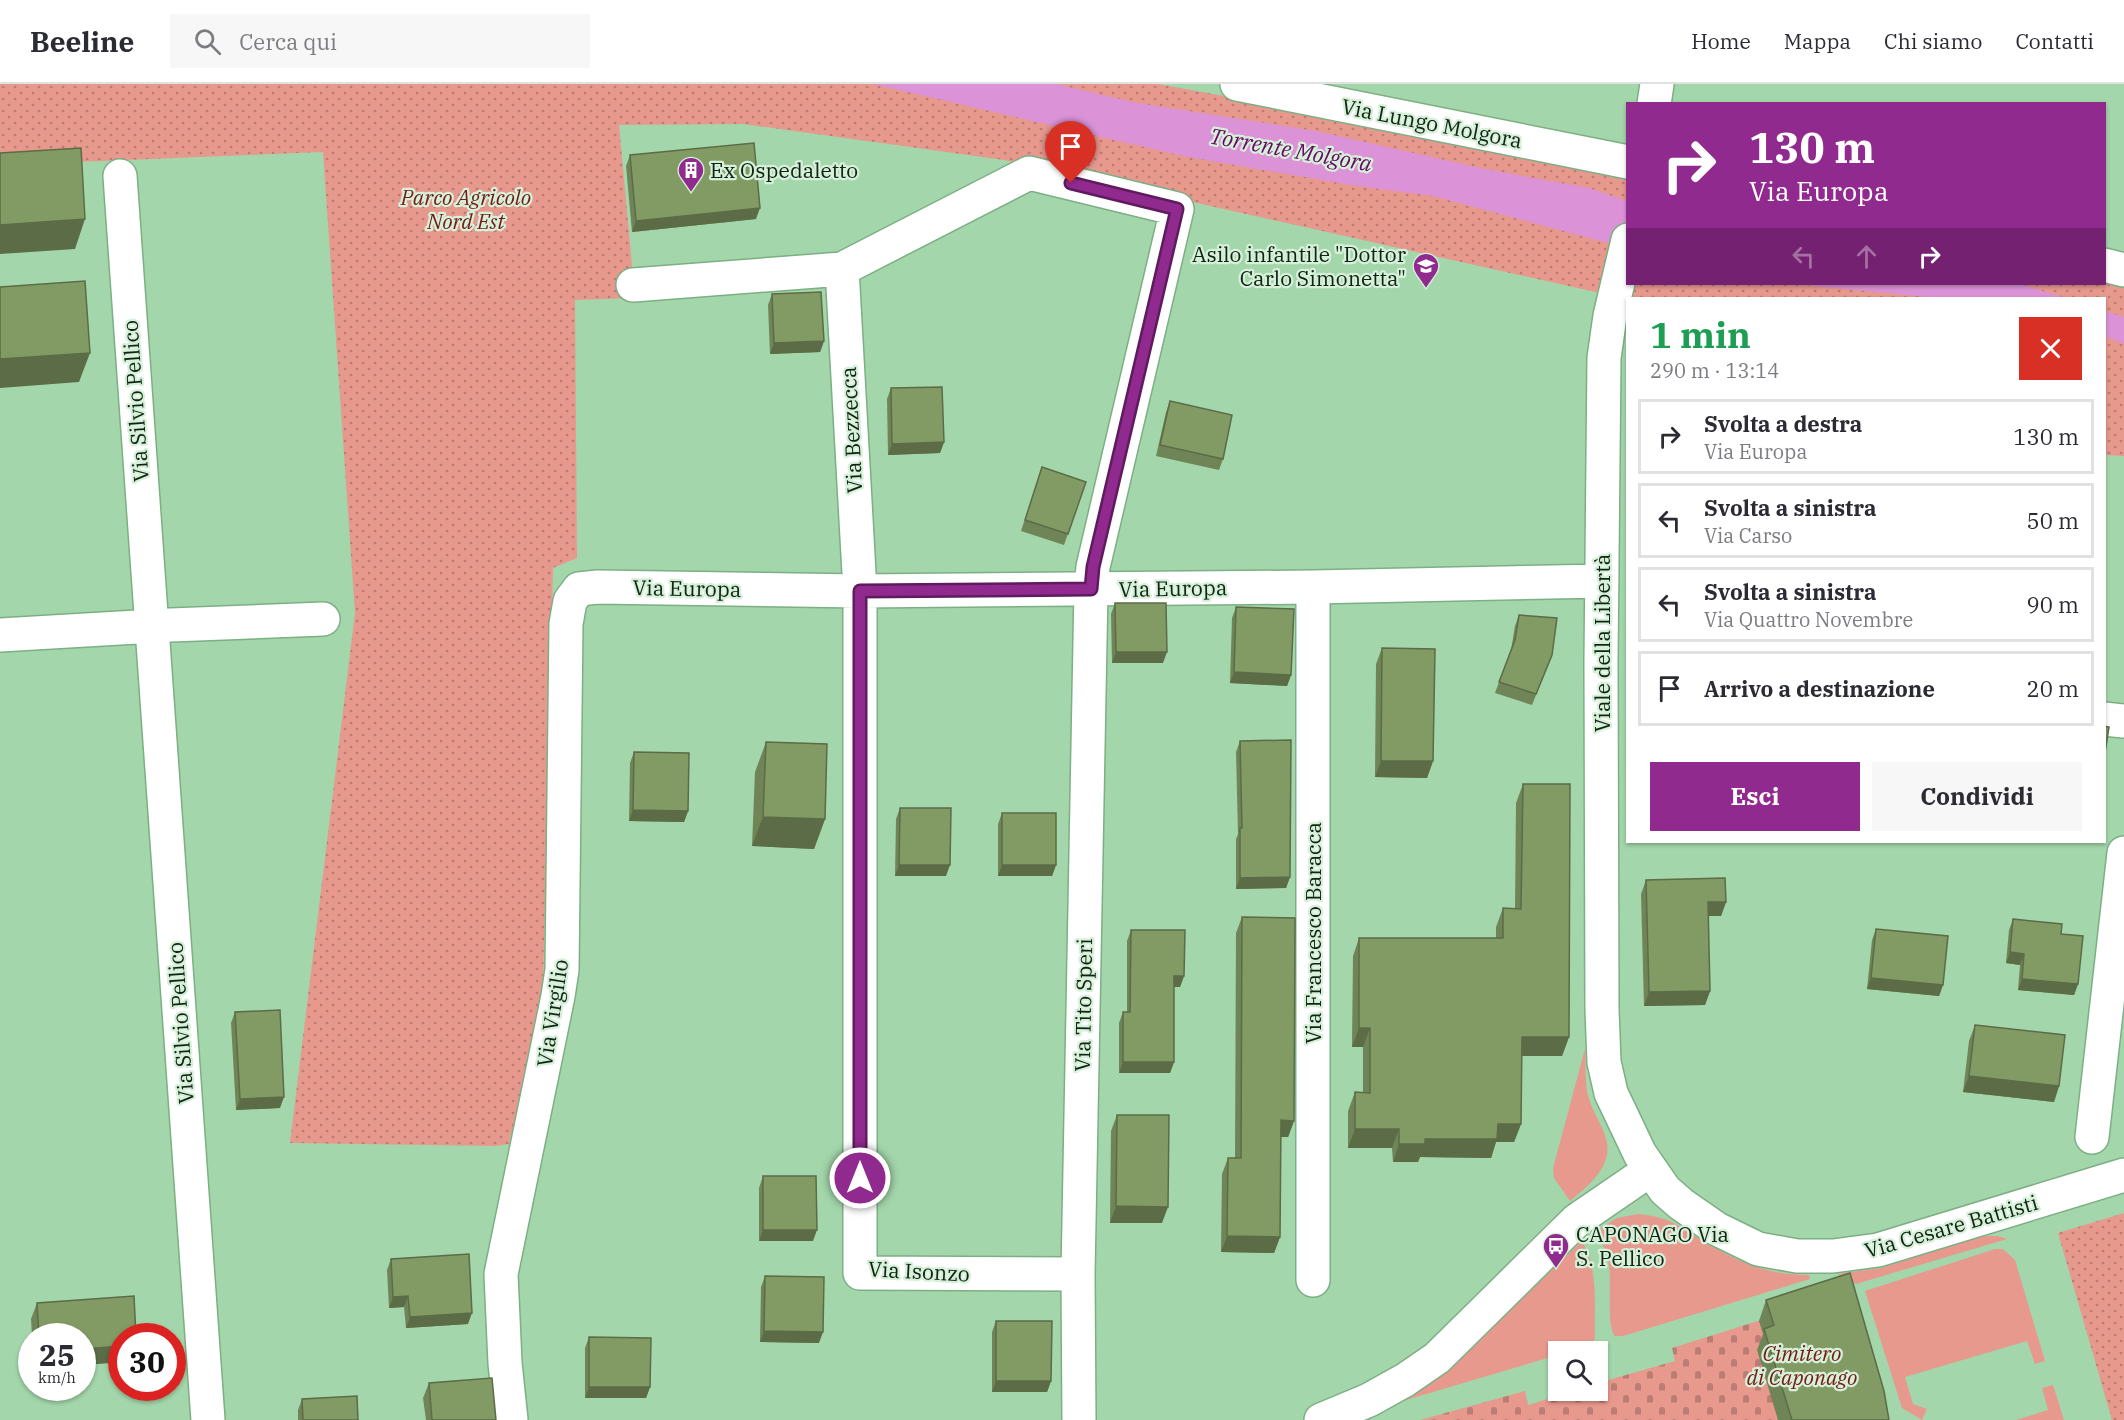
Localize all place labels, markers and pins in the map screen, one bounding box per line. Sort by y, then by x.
pin [1045,121,1096,183]
building icon: Ex Ospedaletto [676,155,706,193]
place label: Ex Ospedaletto [710,156,858,184]
place label: Asilo infantile "Dottor Carlo Simonetta" [1192,240,1407,292]
school or university icon: Asilo infantile "Dottor Carlo Simonetta" [1411,251,1441,289]
place label: CAPONAGO Via S. Pellico [1576,1220,1729,1272]
bus stop icon: CAPONAGO Via S. Pellico [1541,1231,1571,1269]

